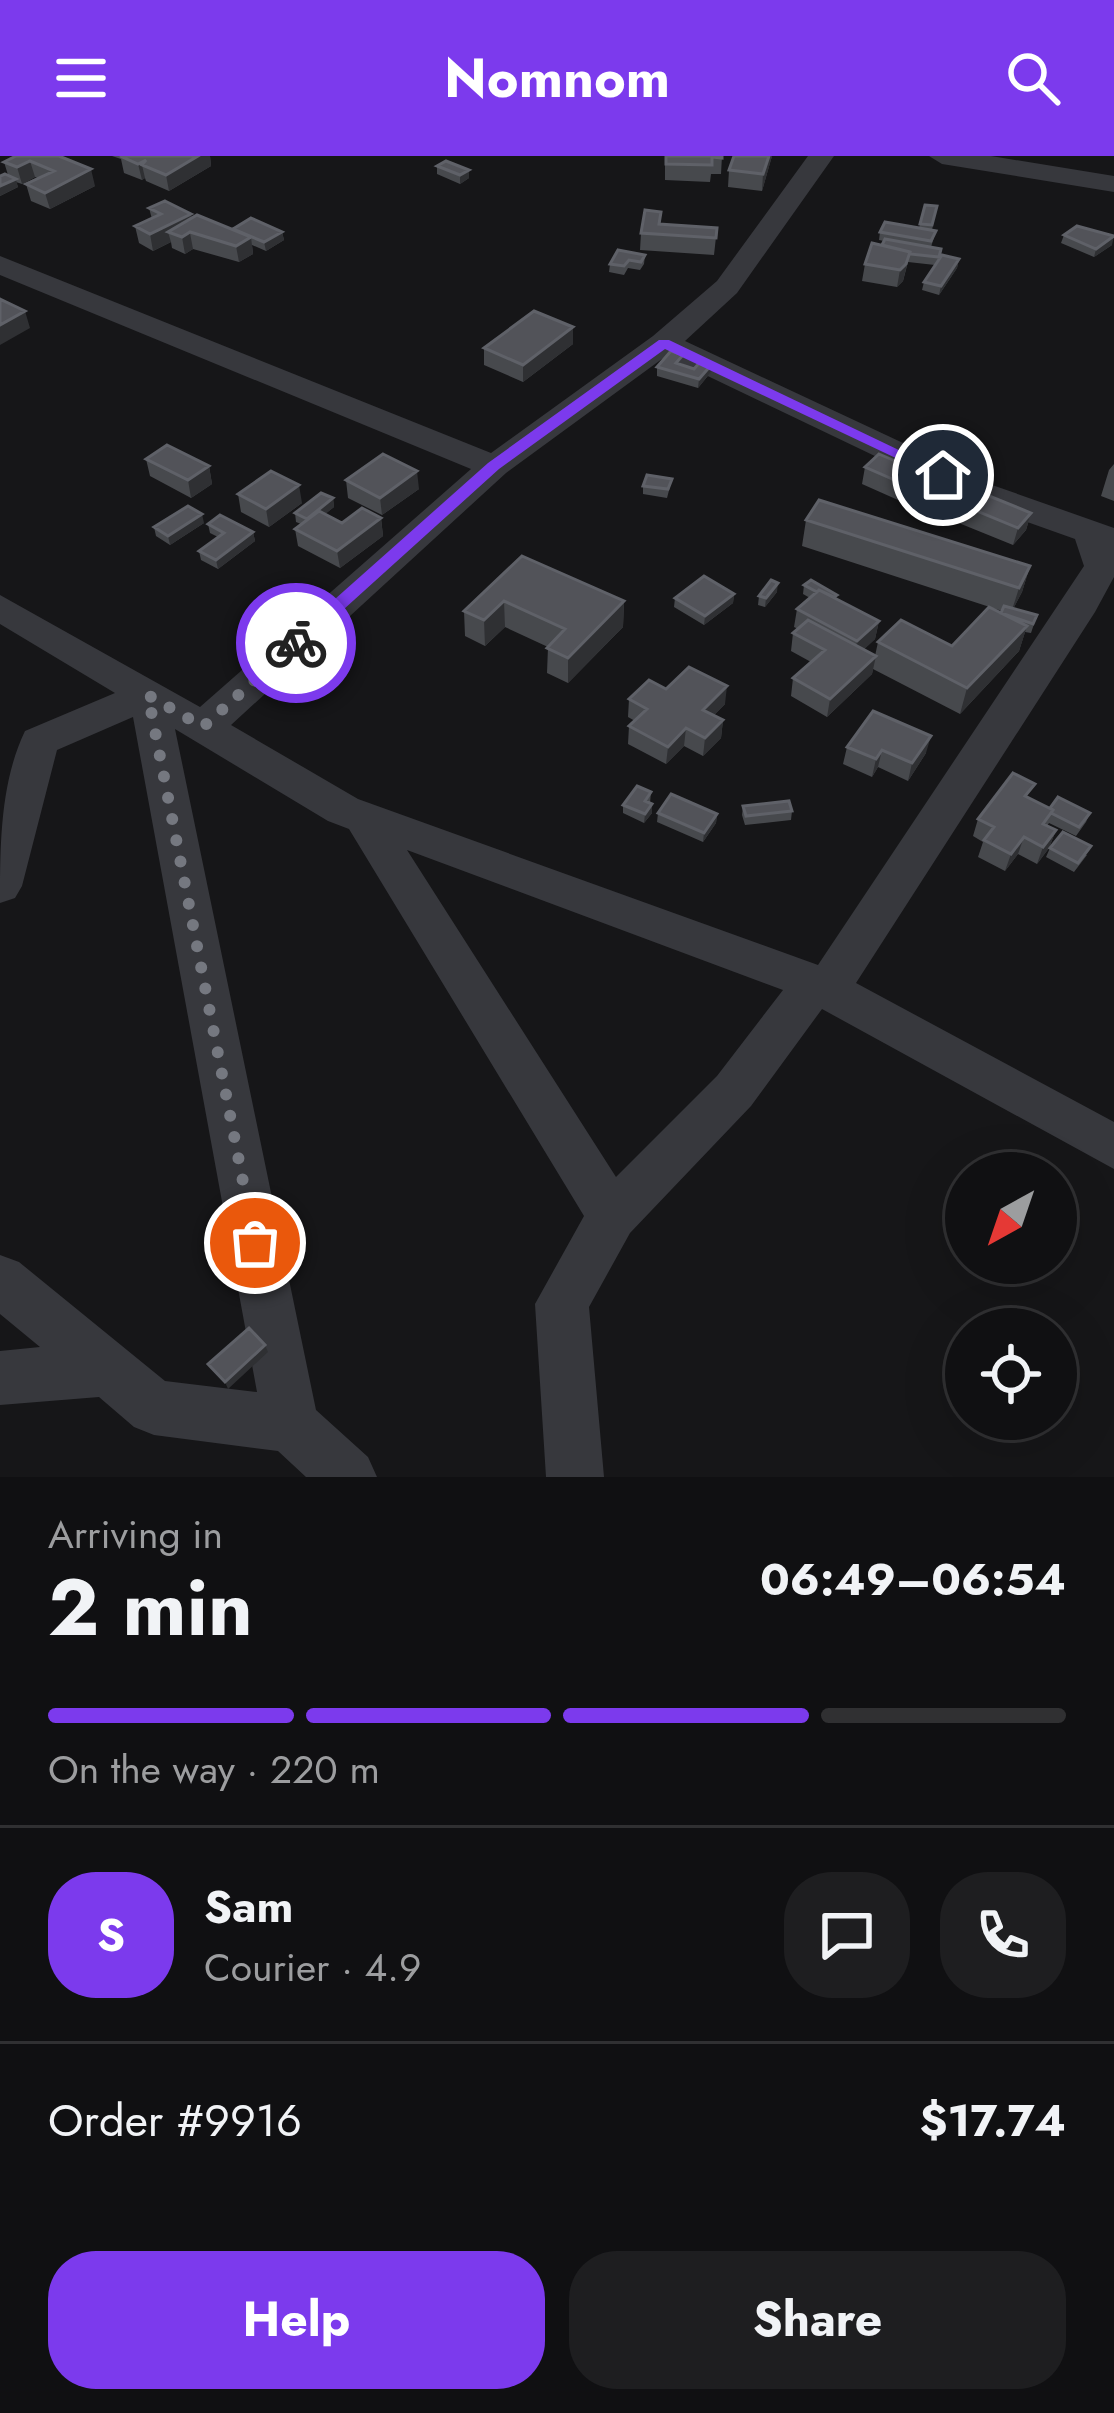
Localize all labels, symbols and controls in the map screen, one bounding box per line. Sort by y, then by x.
text: Nomnom [444,39,670,117]
icon: menu [48,45,114,111]
icon: search [1000,45,1066,111]
pin [892,424,994,526]
icon: home [910,442,976,508]
courier [236,583,356,703]
icon: bike [263,610,329,676]
north arrow [945,1152,1077,1284]
map controls [945,1152,1077,1440]
pin [204,1192,306,1294]
icon: bag [222,1210,288,1276]
button: locate [945,1308,1077,1440]
text: Arriving in [48,1506,223,1563]
text: 06:49–06:54 [760,1547,1066,1612]
text: 2 min [48,1552,253,1664]
text: On the way · 220 m [48,1741,380,1798]
button: chat [784,1872,910,1998]
button: phone [940,1872,1066,1998]
text: Sam [204,1874,293,1939]
text: S [97,1902,125,1967]
text: Courier · 4.9 [204,1939,421,1996]
text: Order #9916 [48,2088,302,2153]
text: $17.74 [919,2088,1066,2153]
button: Help [48,2251,545,2389]
button: Share [569,2251,1066,2389]

